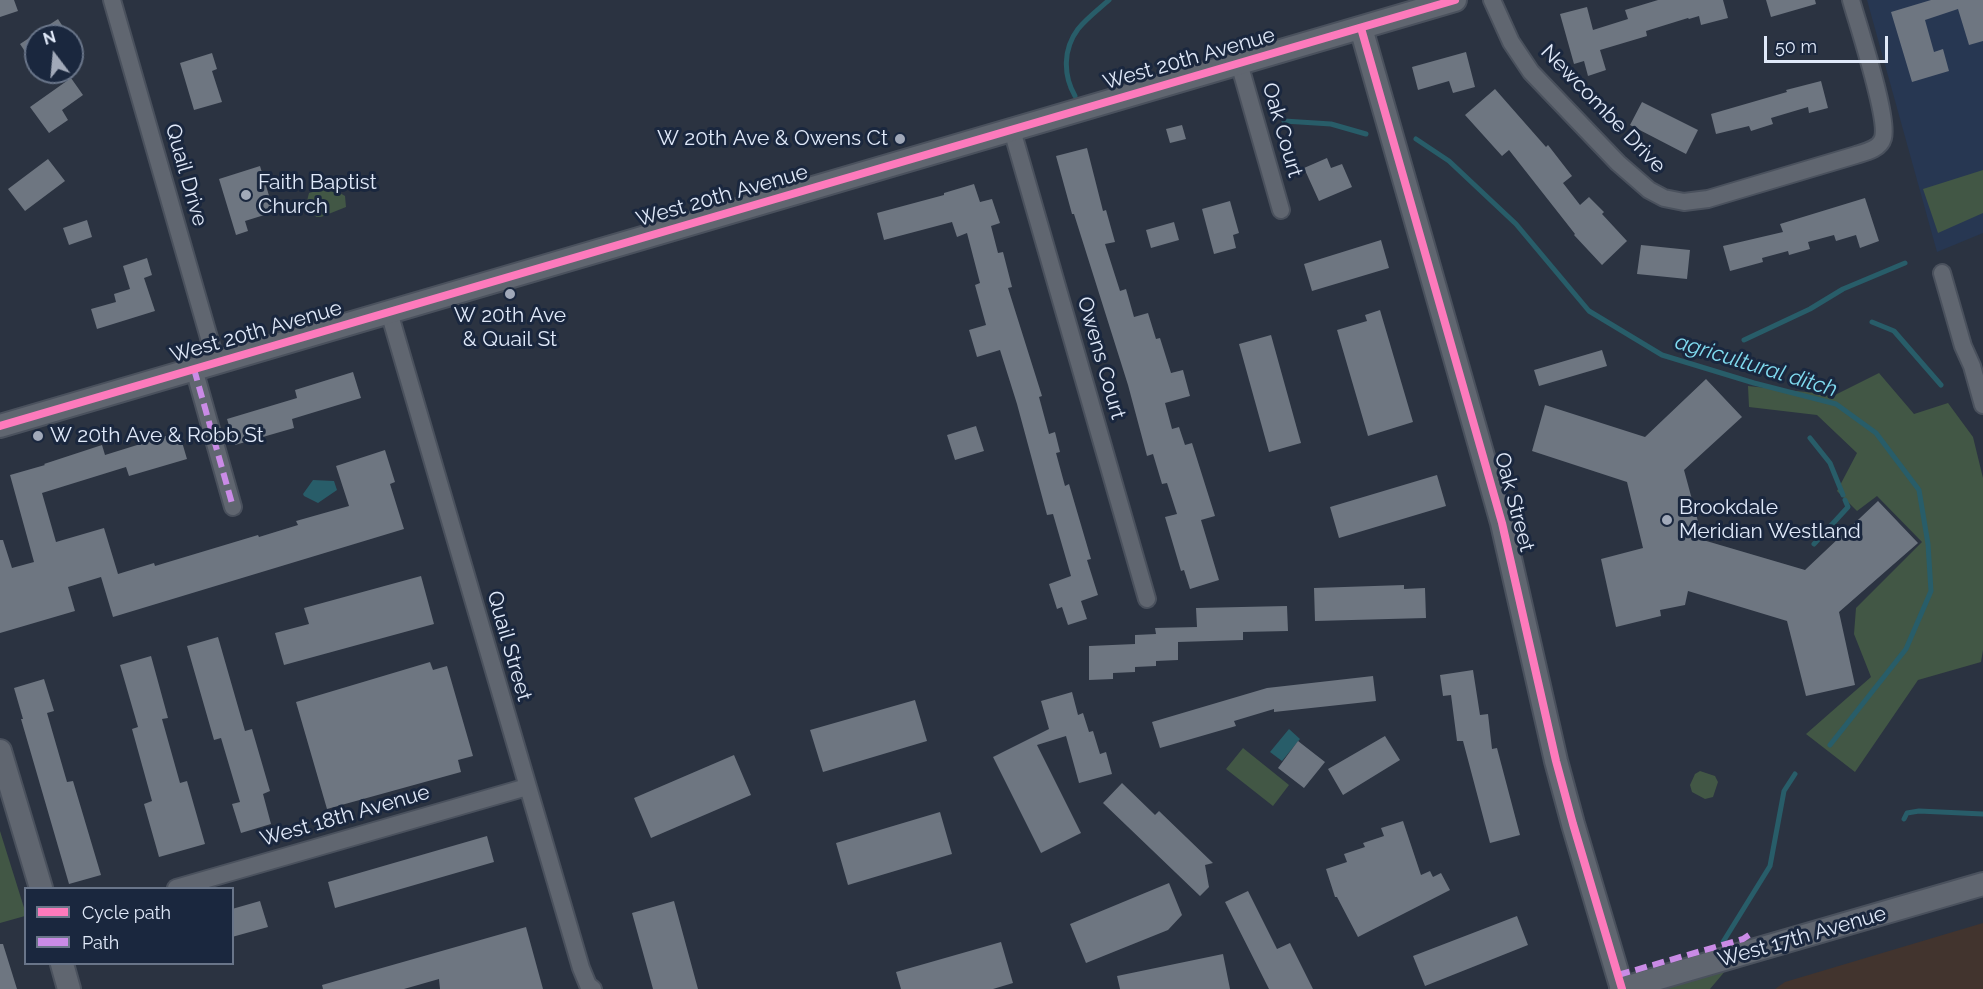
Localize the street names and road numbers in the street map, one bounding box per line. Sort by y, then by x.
street label: West 20th Avenue [1100,22,1278,96]
street label: Newcombe Drive [1535,40,1671,178]
street label: Oak Court [1256,80,1308,180]
street label: Quail Drive [159,121,213,229]
street label: West 20th Avenue [633,159,811,233]
street label: Owens Court [1071,294,1131,422]
street label: West 20th Avenue [167,295,345,369]
street label: Oak Street [1489,450,1539,554]
street label: Quail Street [481,588,537,704]
street label: West 18th Avenue [257,780,433,852]
street label: West 17th Avenue [1715,901,1889,973]

